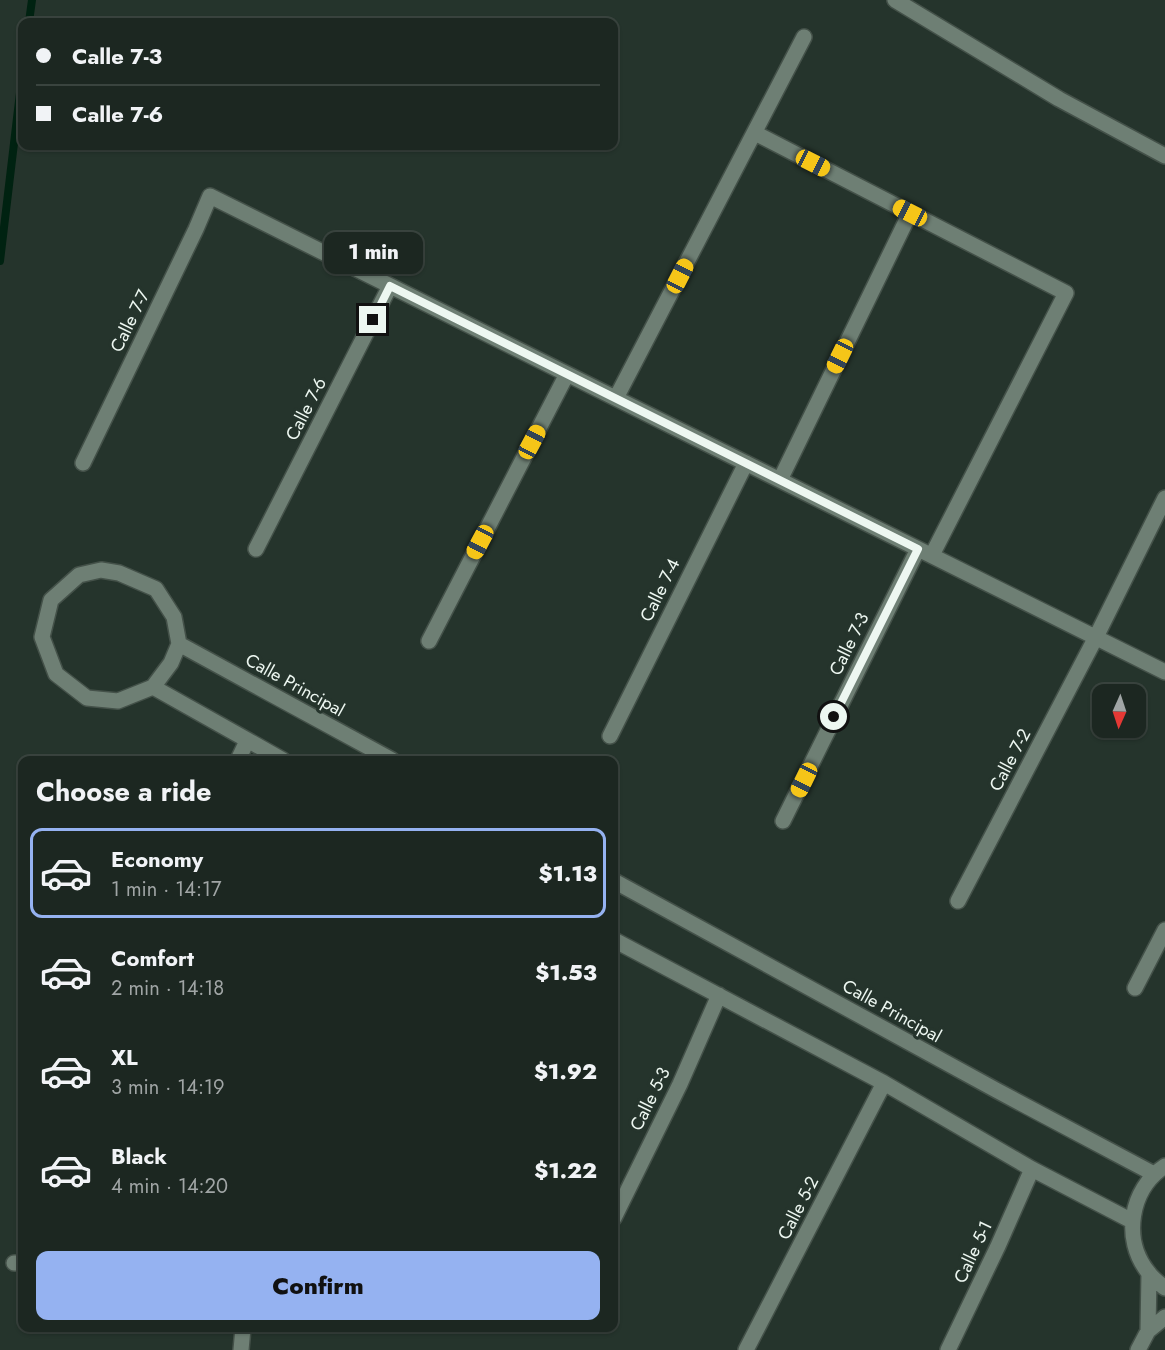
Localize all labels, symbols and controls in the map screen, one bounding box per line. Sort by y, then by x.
text: Calle 7-3 [72,40,162,72]
text: Calle 7-6 [72,98,163,130]
car [793,147,833,179]
car [890,197,930,229]
callout: 1 min [324,233,422,275]
text: 1 min [348,238,399,267]
car [664,256,696,296]
street label: Calle 7-7 [104,285,157,357]
route end [359,306,386,333]
car [824,336,856,376]
street label: Calle 7-6 [279,373,333,445]
car [516,422,548,462]
car [464,522,496,562]
street label: Calle 7-4 [633,554,687,626]
street label: Calle 7-3 [823,608,875,680]
street label: Calle Principal [241,647,349,723]
north arrow [1092,684,1146,738]
map controls [1092,684,1146,738]
route start [820,703,847,730]
street label: Calle 7-2 [983,724,1037,796]
car [788,760,820,800]
text: Choose a ride [36,772,211,811]
text: Economy [111,843,203,875]
icon: car [39,846,93,900]
text: $1.13 [538,857,597,889]
text: 1 min · 14:17 [111,875,221,904]
text: Comfort [111,942,194,974]
icon: car [39,945,93,999]
text: $1.53 [535,956,597,988]
street label: Calle Principal [838,973,946,1049]
text: 2 min · 14:18 [111,974,224,1003]
text: XL [111,1041,138,1073]
icon: car [39,1044,93,1098]
text: $1.92 [534,1055,597,1087]
street label: Calle 5-3 [623,1063,677,1135]
text: 3 min · 14:19 [111,1073,224,1102]
text: Black [111,1140,167,1172]
icon: car [39,1143,93,1197]
text: $1.22 [534,1154,597,1186]
text: 4 min · 14:20 [111,1172,228,1201]
street label: Calle 5-2 [771,1172,825,1244]
street label: Calle 5-1 [947,1217,999,1287]
button: Confirm [36,1251,600,1320]

